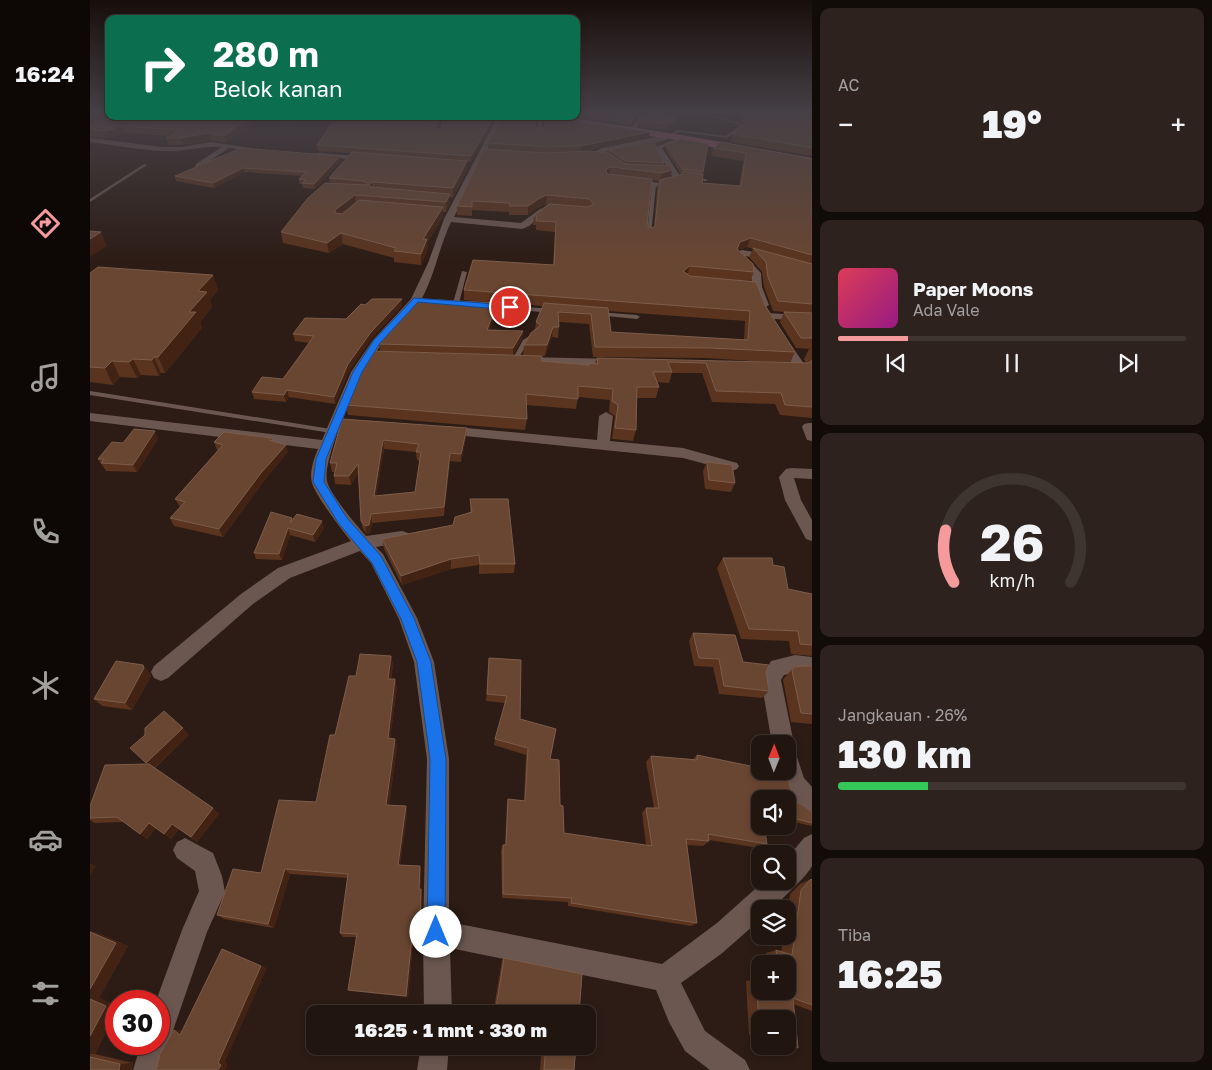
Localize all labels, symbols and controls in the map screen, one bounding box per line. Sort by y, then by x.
text: 280 m [213,33,319,75]
icon: right [130,35,195,100]
text: 16:24 [15,60,75,87]
text: Belok kanan [213,75,343,102]
text: AC [838,75,859,95]
text: 19° [982,101,1042,146]
text: − [838,108,853,141]
text: + [1171,108,1186,141]
icon: directions [28,206,63,241]
text: Paper Moons [913,277,1033,300]
pin [489,286,531,328]
icon: arrive [496,293,524,321]
text: Ada Vale [913,300,979,320]
icon: previous [882,349,910,377]
icon: pause [998,349,1026,377]
icon: next [1114,349,1142,377]
icon: music [28,360,63,395]
text: 26 [980,510,1044,572]
icon: phone [28,514,63,549]
text: km/h [989,569,1035,591]
icon: climate [28,668,63,703]
text: Jangkauan · 26% [838,705,967,725]
text: 130 km [838,731,972,776]
north arrow [751,735,796,780]
map controls [751,735,796,1055]
button: sound [751,790,796,835]
icon: car [28,822,63,857]
button: search [751,845,796,890]
button: layers [751,900,796,945]
position arrow [409,905,461,957]
text: Tiba [838,925,871,945]
text: 16:25 [838,951,943,996]
button: + [751,955,796,1000]
icon: filters [28,976,63,1011]
speed limit sign: 30 [105,990,170,1055]
button: − [751,1010,796,1055]
text: 16:25 · 1 mnt · 330 m [355,1018,547,1041]

